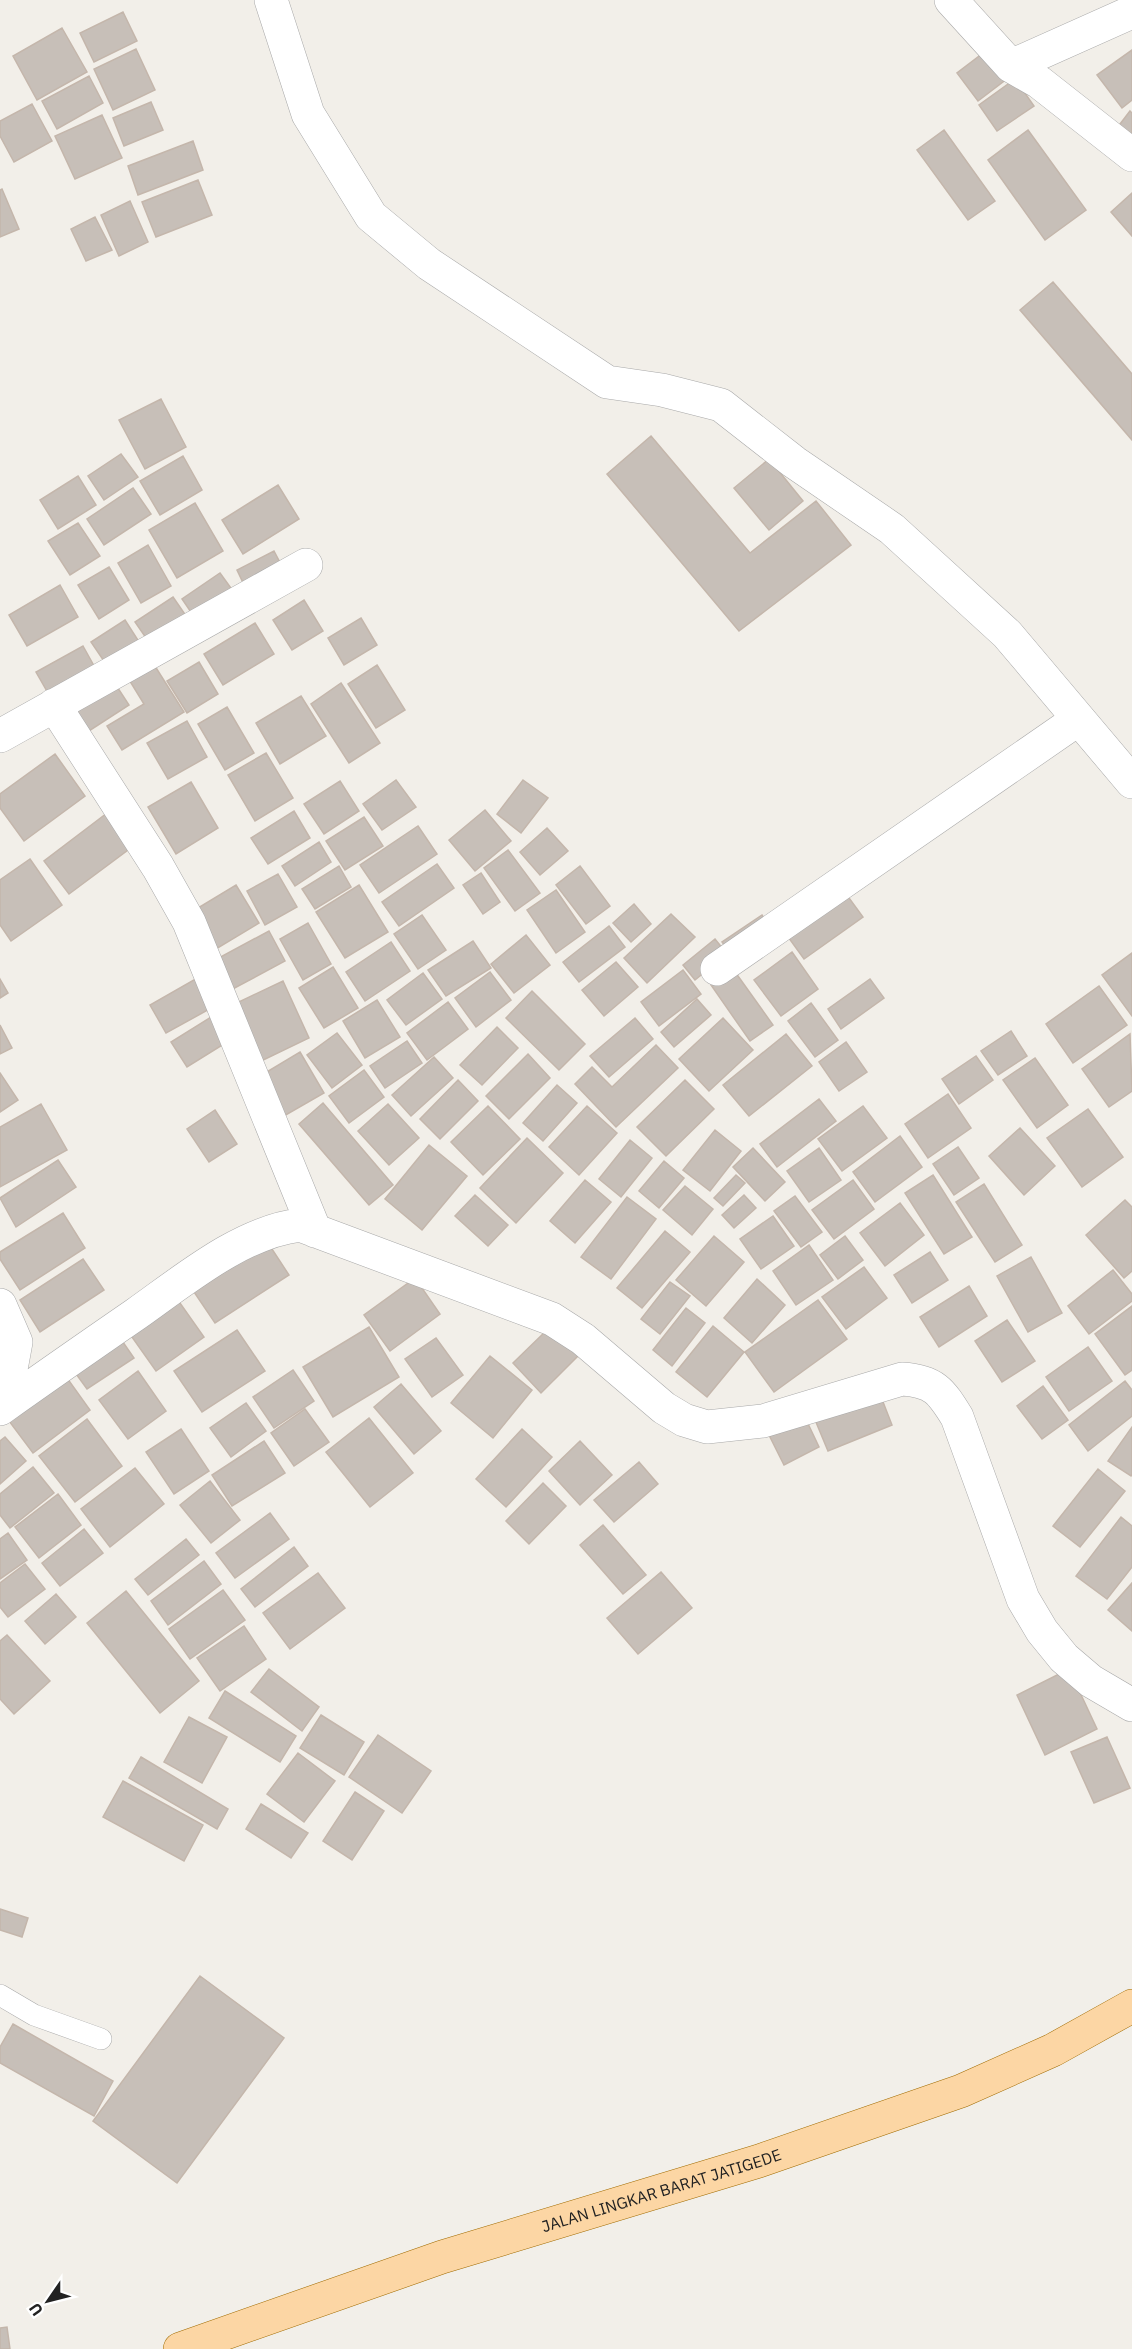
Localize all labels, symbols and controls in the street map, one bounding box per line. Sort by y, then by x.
street label: JALAN LINGKAR BARAT JATIGEDE [539,2144,784,2236]
north arrow [18,2271,78,2331]
text: U [24,2299,47,2320]

